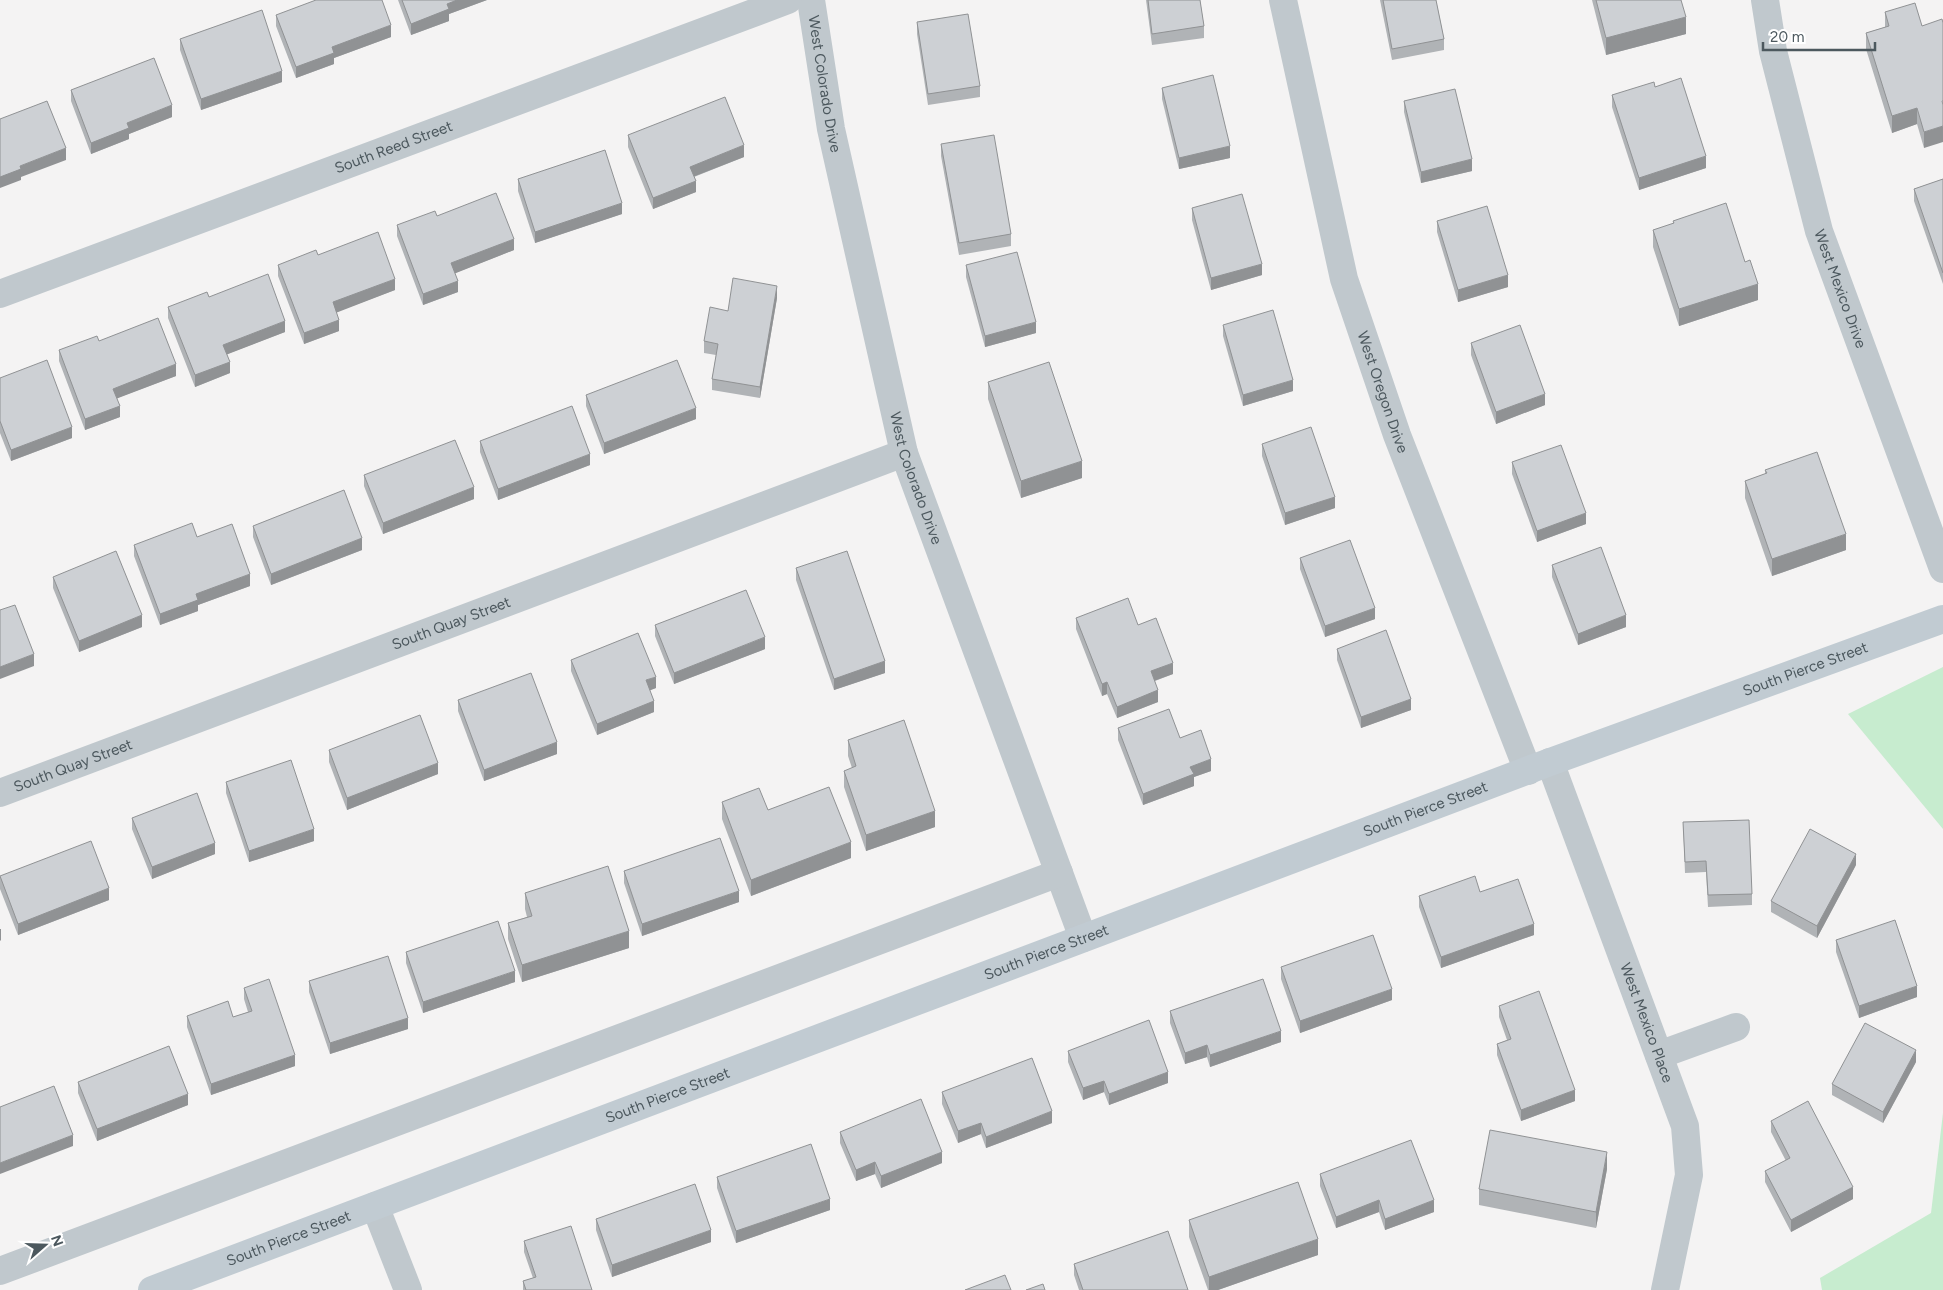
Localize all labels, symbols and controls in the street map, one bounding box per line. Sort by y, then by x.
street label: West Colorado Drive [805,14,845,154]
scale bar [1763,20,1876,52]
text: 20 m [1770,28,1804,46]
street label: South Reed Street [332,117,455,177]
street label: West Mexico Drive [1810,227,1870,351]
street label: West Oregon Drive [1353,329,1412,455]
street label: West Colorado Drive [886,410,946,547]
street label: South Quay Street [389,593,513,654]
street label: South Pierce Street [1740,638,1870,700]
street label: South Quay Street [11,735,135,796]
street label: South Pierce Street [1360,777,1490,841]
street label: South Pierce Street [982,920,1111,984]
street label: West Mexico Place [1616,960,1677,1085]
street label: South Pierce Street [603,1064,733,1127]
street label: South Pierce Street [224,1207,354,1270]
north arrow [20,1220,70,1270]
text: N [47,1233,67,1249]

